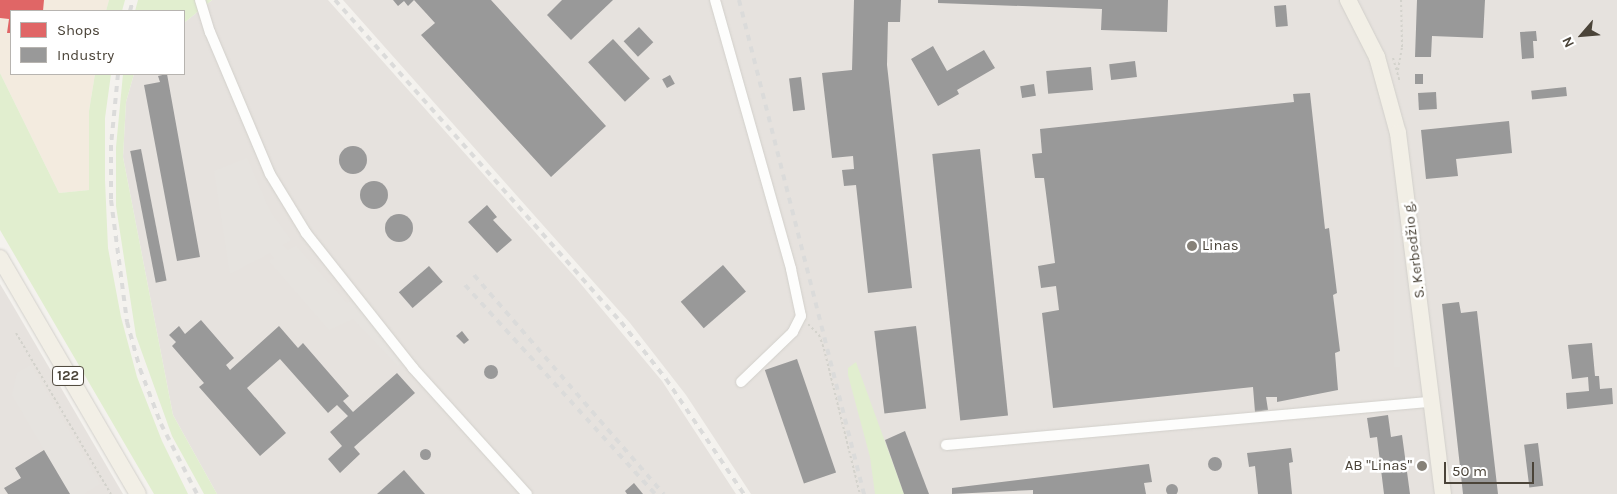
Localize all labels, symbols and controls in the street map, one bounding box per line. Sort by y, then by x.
legend [10,10,185,75]
north arrow [1557,10,1607,60]
text: Shops [57,21,100,39]
text: N [1558,34,1578,50]
text: Industry [57,46,114,64]
street label: S. Kerbedžio g. [1399,201,1429,299]
place label: Linas [1202,237,1239,255]
marker: Linas [1186,240,1198,252]
road number: 122 [52,364,84,388]
scale bar [1447,452,1537,484]
place label: AB "Linas" [1345,457,1412,475]
marker: AB "Linas" [1416,460,1428,472]
text: 50 m [1452,462,1487,480]

